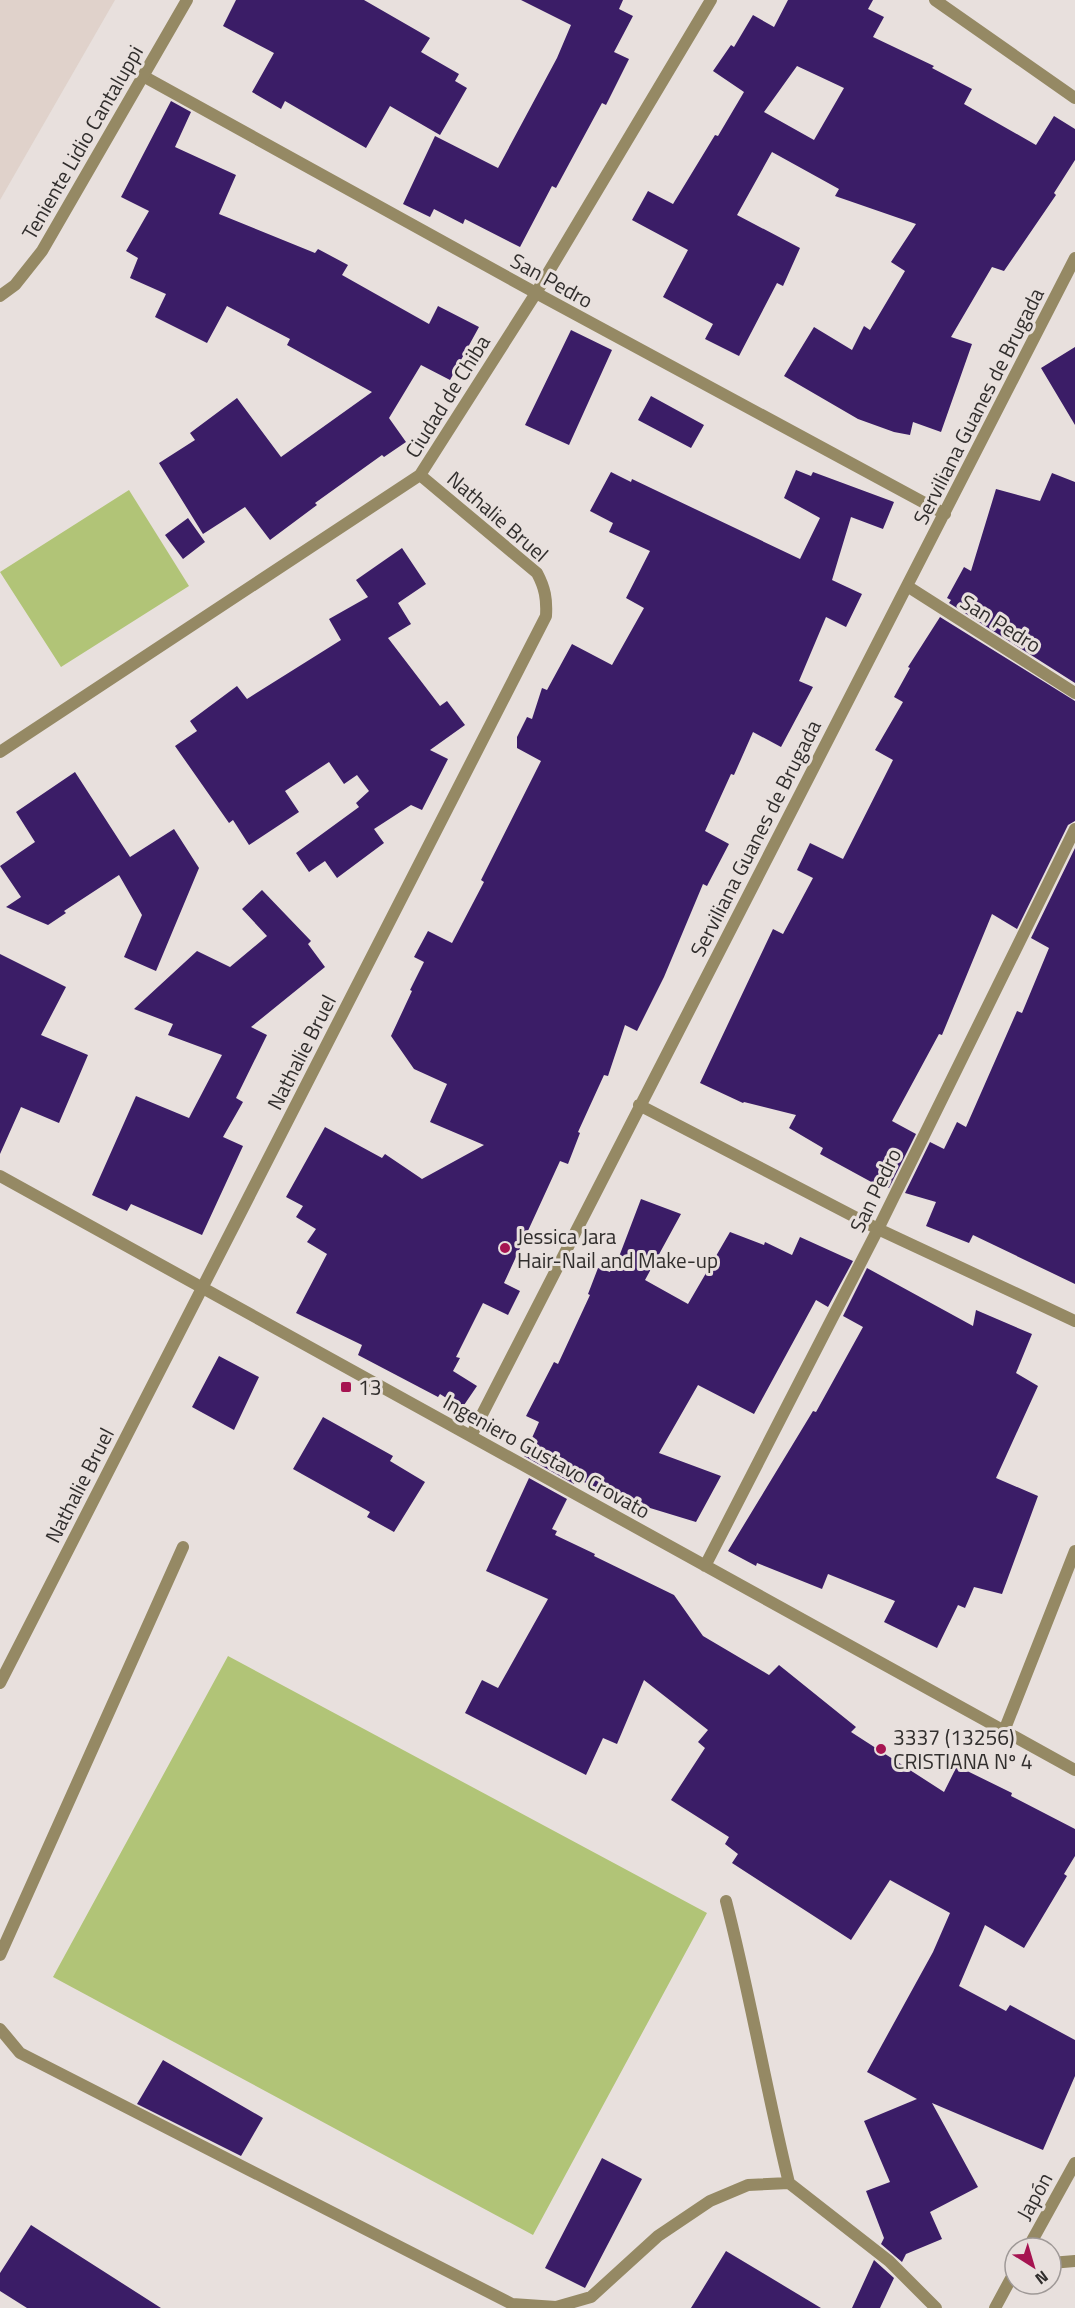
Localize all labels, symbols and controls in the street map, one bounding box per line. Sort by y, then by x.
street label: Teniente Lidio Cantaluppi [13,39,151,245]
street label: San Pedro [505,244,599,316]
street label: Serviliana Guanes de Brugada [904,282,1052,530]
street label: Ciudad de Chiba [396,328,498,464]
street label: Nathalie Bruel [440,463,556,569]
street label: San Pedro [954,586,1048,660]
street label: Serviliana Guanes de Brugada [681,714,829,962]
street label: Nathalie Bruel [258,989,344,1115]
street label: San Pedro [841,1143,909,1237]
place label: Jessica Jara Hair-Nail and Make-up [517,1220,718,1276]
marker: Jessica Jara Hair-Nail and Make-up [498,1241,512,1255]
place label: 13 [358,1371,382,1403]
marker: 13 [339,1380,353,1394]
street label: Ingeniero Gustavo Crovato [438,1386,656,1526]
street label: Nathalie Bruel [36,1422,122,1548]
place label: 3337 (13256) CRISTIANA Nº 4 [893,1721,1033,1777]
marker: 3337 (13256) CRISTIANA Nº 4 [874,1742,888,1756]
street label: Japón [1008,2166,1060,2226]
north arrow [1003,2236,1063,2296]
text: N [1030,2265,1054,2291]

